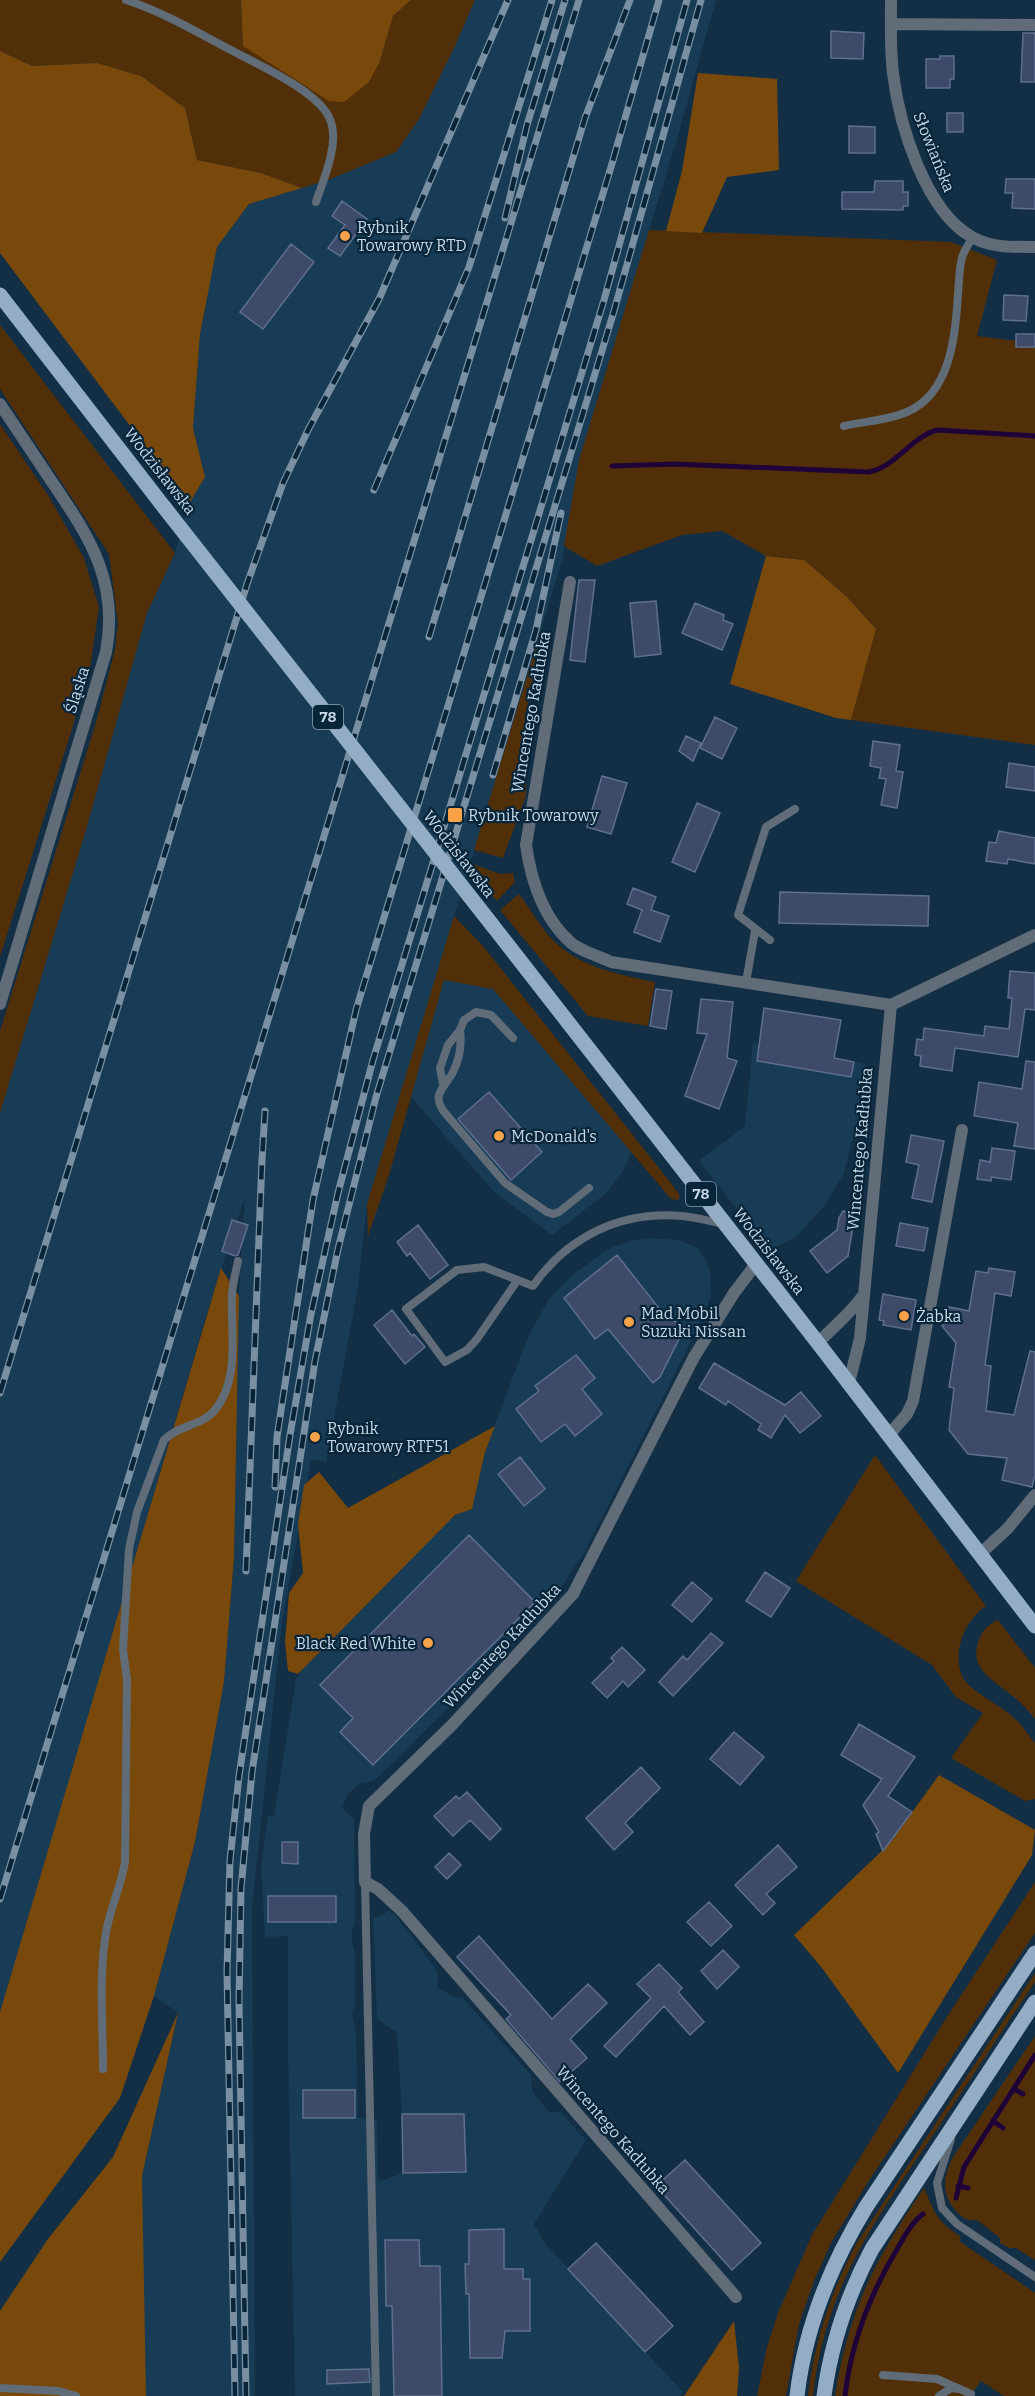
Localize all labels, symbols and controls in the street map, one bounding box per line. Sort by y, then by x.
street label: Słowiańska [909,109,959,195]
place label: Rybnik Towarowy RTD [357,218,467,255]
marker: Rybnik Towarowy RTD [338,229,352,243]
street label: Wodzisławska [120,424,200,518]
street label: Wincentego Kadłubka [507,630,555,794]
street label: Śląska [60,664,93,716]
road number: 78 [313,705,343,729]
marker: Rybnik Towarowy [446,806,464,824]
place label: Rybnik Towarowy [468,806,599,825]
street label: Wodzisławska [419,807,499,901]
street label: Wincentego Kadłubka [843,1066,877,1231]
place label: McDonald's [511,1127,597,1146]
marker: McDonald's [492,1129,506,1143]
road number: 78 [686,1182,716,1206]
street label: Wodzisławska [729,1204,809,1298]
place label: Mad Mobil Suzuki Nissan [641,1304,746,1341]
place label: Żabka [916,1307,962,1326]
marker: Żabka [897,1309,911,1323]
marker: Mad Mobil Suzuki Nissan [622,1315,636,1329]
place label: Rybnik Towarowy RTF51 [327,1419,450,1456]
marker: Rybnik Towarowy RTF51 [308,1430,322,1444]
street label: Wincentego Kadłubka [439,1580,565,1712]
place label: Black Red White [296,1634,416,1653]
marker: Black Red White [421,1636,435,1650]
street label: Wincentego Kadłubka [552,2062,674,2198]

